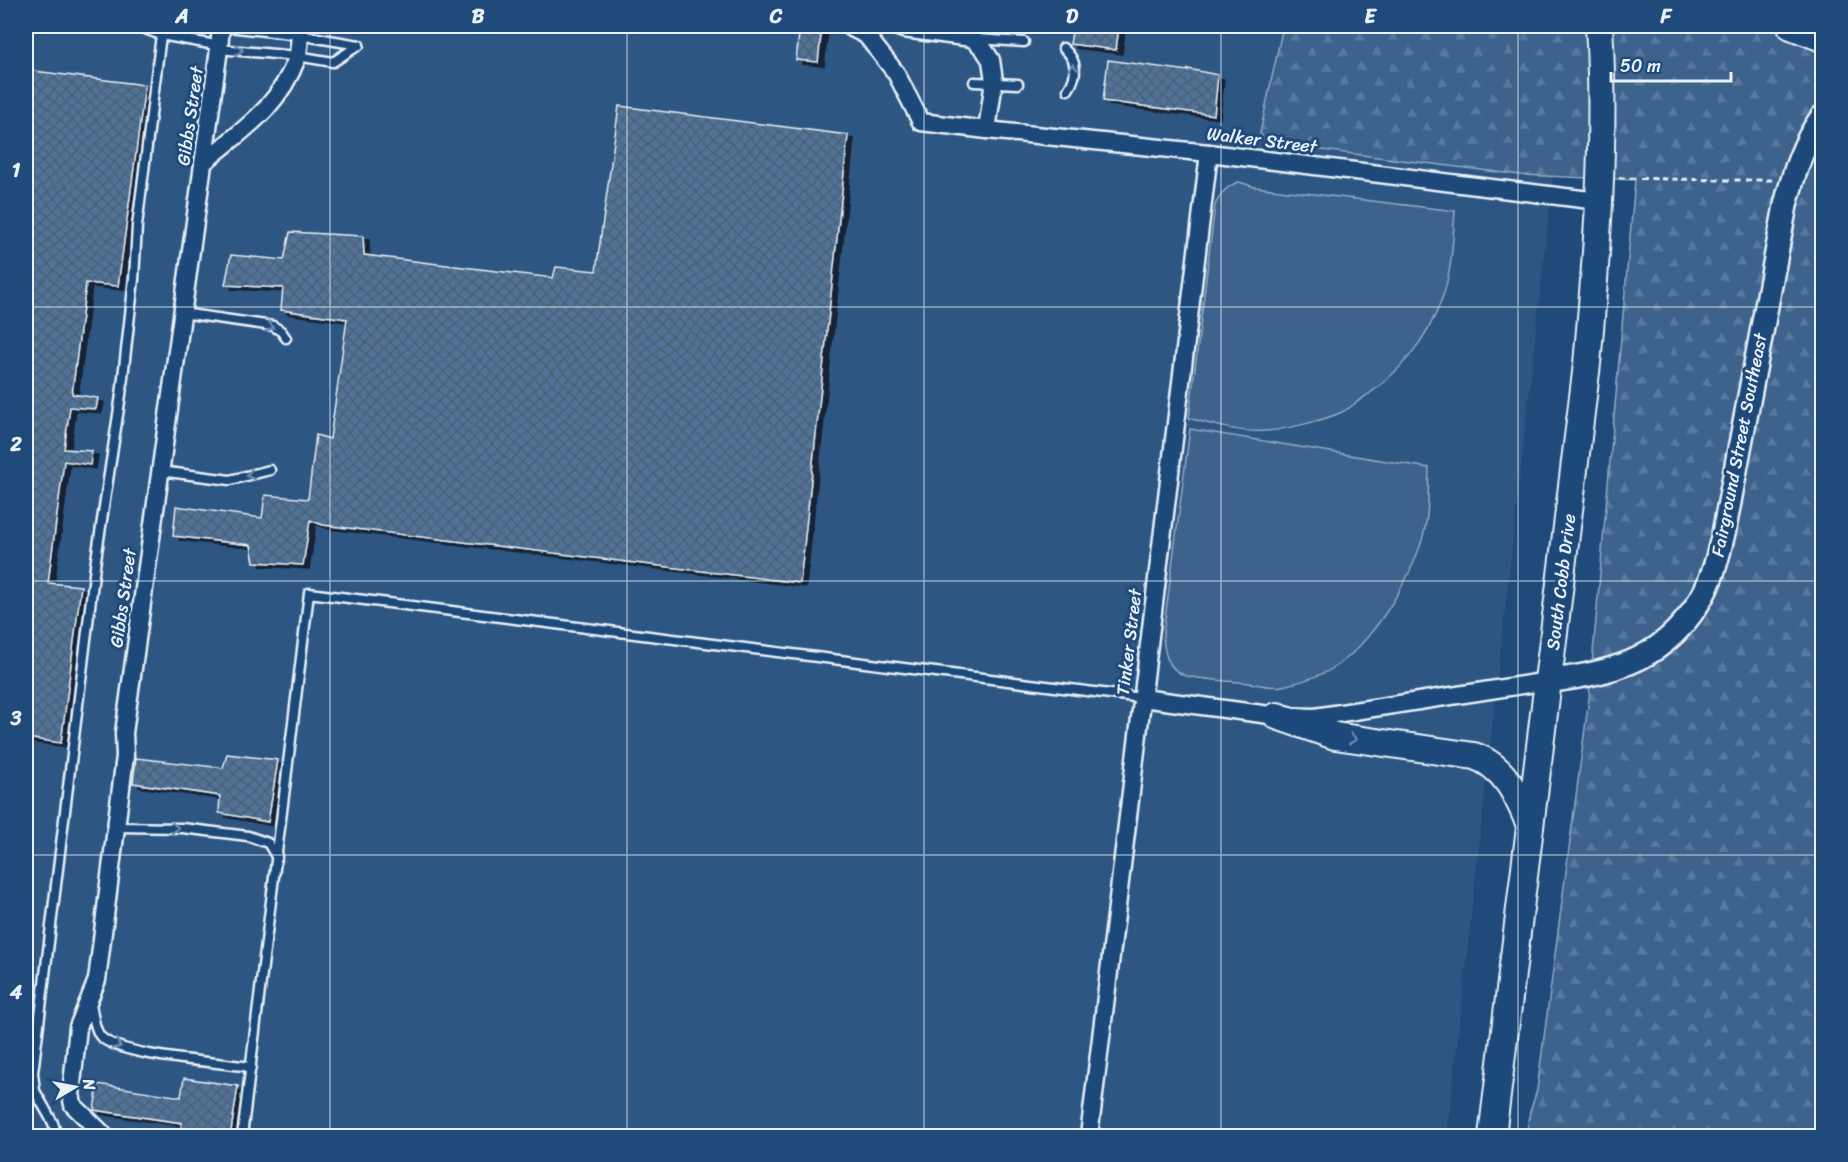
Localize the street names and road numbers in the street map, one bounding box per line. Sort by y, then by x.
street label: Gibbs Street [167,64,213,168]
street label: Walker Street [1205,117,1320,163]
street label: Fairground Street Southeast [1702,330,1777,560]
street label: South Cobb Drive [1537,512,1585,652]
street label: Gibbs Street [100,546,146,650]
street label: Tinker Street [1107,586,1152,697]

